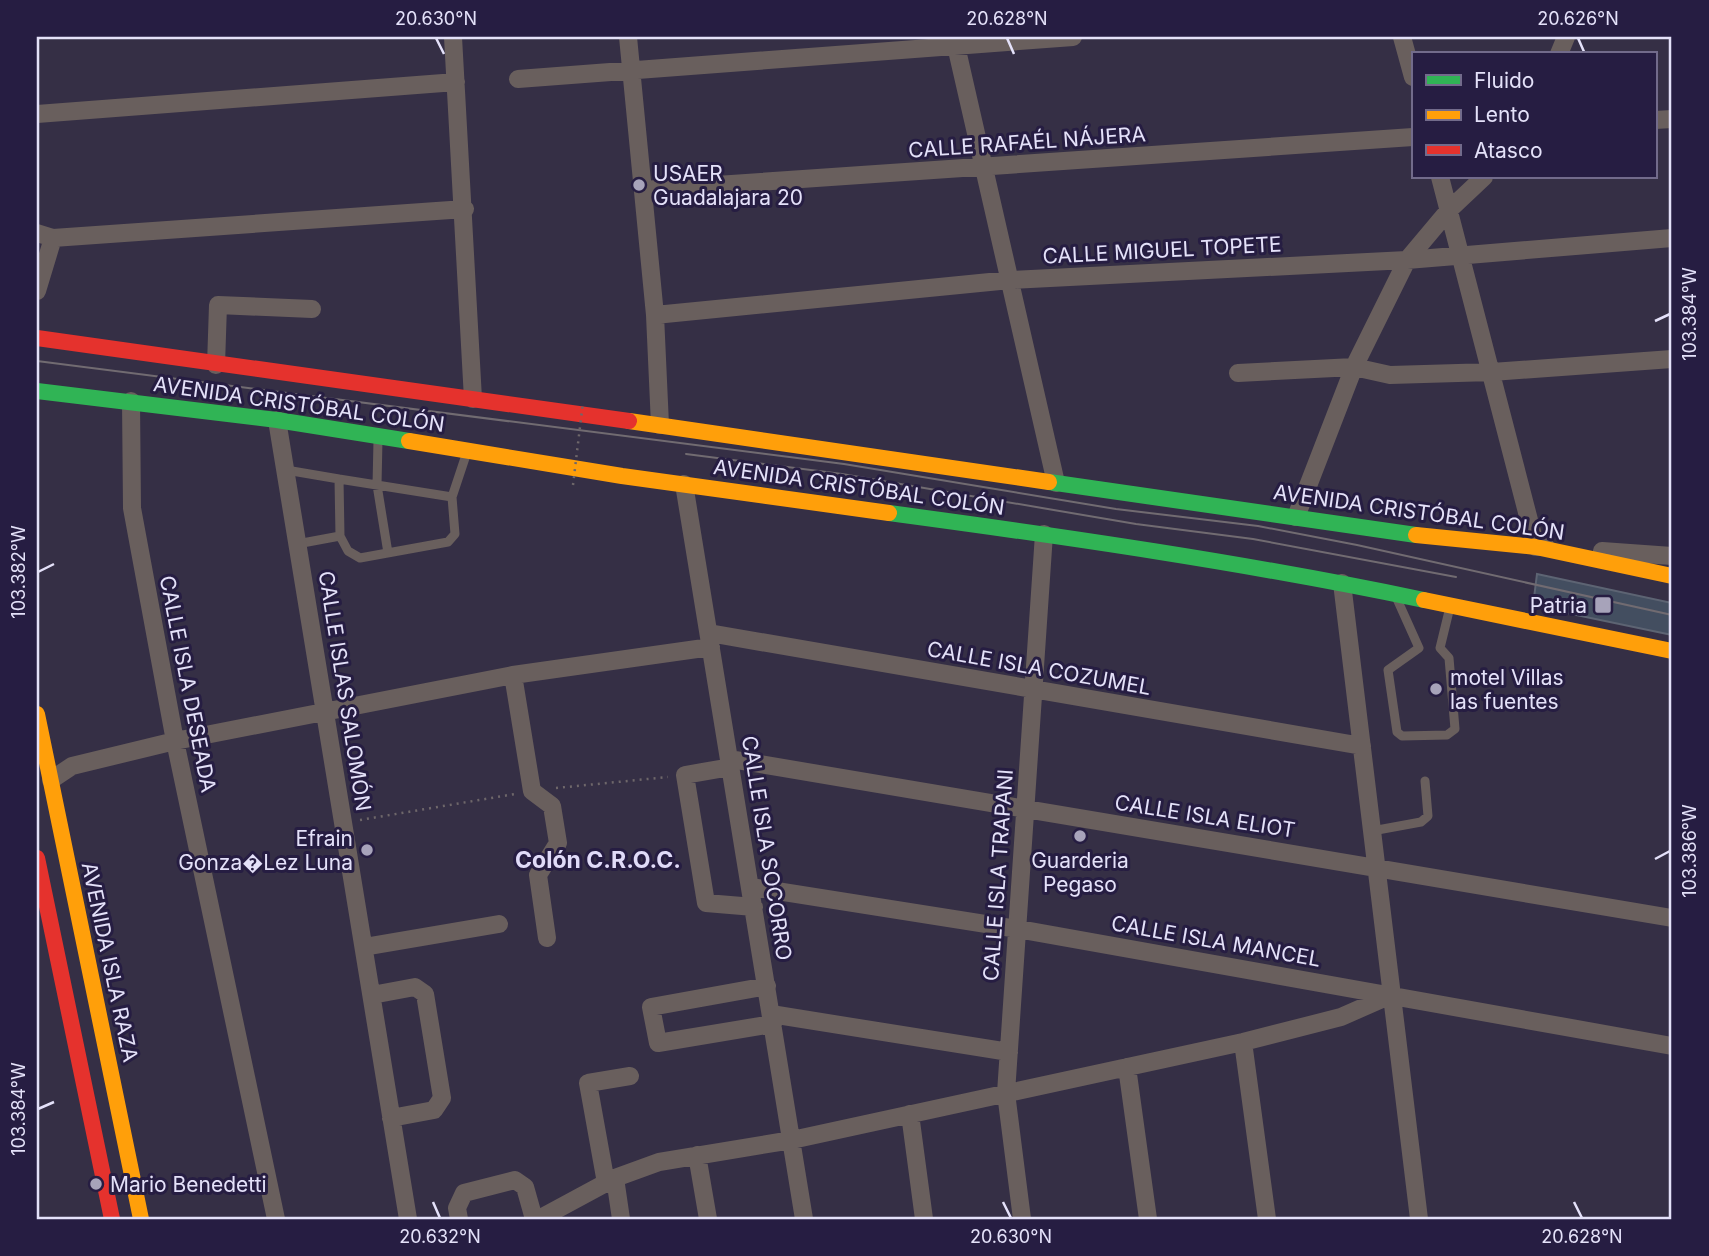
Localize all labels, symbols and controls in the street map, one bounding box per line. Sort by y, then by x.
text: 20.630°N [395,8,477,29]
text: 20.628°N [966,8,1048,29]
text: 20.626°N [1537,8,1619,29]
legend [1412,52,1656,178]
text: Fluido [1474,68,1534,93]
text: Lento [1474,102,1530,127]
street label: CALLE RAFAÉL NÁJERA [907,120,1147,163]
text: Atasco [1474,138,1543,163]
place label: USAER Guadalajara 20 [653,161,803,210]
marker: USAER Guadalajara 20 [631,177,647,193]
street label: CALLE MIGUEL TOPETE [1042,231,1282,269]
text: 103.384°W [1679,267,1700,361]
street label: AVENIDA CRISTÓBAL COLÓN [152,370,446,437]
street label: AVENIDA CRISTÓBAL COLÓN [712,453,1006,520]
street label: AVENIDA CRISTÓBAL COLÓN [1272,478,1566,545]
text: 103.382°W [8,525,29,619]
street label: CALLE ISLAS SALOMÓN [314,569,377,813]
street label: CALLE ISLA DESEADA [155,573,221,795]
place label: Patria [1530,593,1587,618]
marker: Patria [1593,595,1613,615]
street label: CALLE ISLA COZUMEL [925,636,1153,700]
place label: motel Villas las fuentes [1450,665,1564,714]
marker: motel Villas las fuentes [1428,681,1444,697]
street label: CALLE ISLA SOCORRO [737,734,797,962]
street label: CALLE ISLA TRAPANI [978,768,1018,982]
street label: CALLE ISLA ELIOT [1113,789,1297,843]
text: 103.386°W [1679,804,1700,898]
place label: Efrain Gonza�Lez Luna [178,826,353,875]
marker: Guarderia Pegaso [1072,828,1088,844]
marker: Efrain Gonza�Lez Luna [359,842,375,858]
district label: Colón C.R.O.C. [515,846,681,874]
place label: Guarderia Pegaso [1031,848,1129,897]
street label: AVENIDA ISLA RAZA [77,860,143,1064]
street label: CALLE ISLA MANCEL [1109,910,1323,972]
text: 103.384°W [8,1062,29,1156]
place label: Mario Benedetti [110,1172,267,1197]
marker: Mario Benedetti [88,1176,104,1192]
text: 20.632°N [399,1226,481,1247]
text: 20.630°N [970,1226,1052,1247]
text: 20.628°N [1541,1226,1623,1247]

